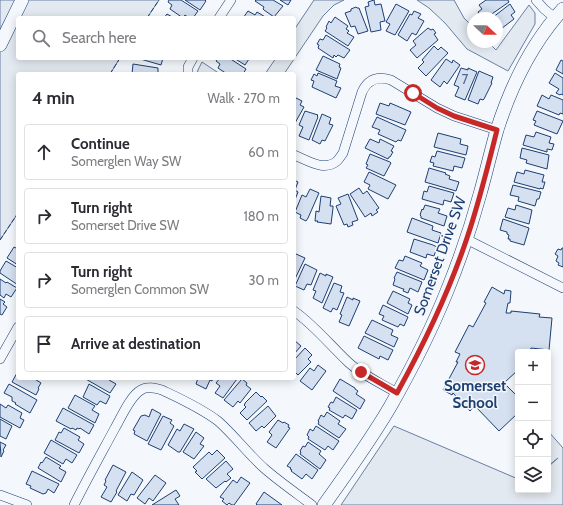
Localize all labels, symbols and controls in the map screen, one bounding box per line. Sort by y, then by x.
north arrow [467,12,503,48]
search box [16,16,296,60]
icon: search [30,27,52,49]
text: Search here [62,29,137,47]
house number: 7 [462,71,469,87]
route start [404,84,422,102]
text: 4 min [32,88,75,108]
text: Walk · 270 m [208,90,280,106]
text: Continue [71,135,130,153]
icon: ahead [33,141,55,163]
text: 60 m [248,144,279,160]
text: Somerglen Way SW [71,153,181,169]
street label: Somerset Drive SW [410,193,470,318]
text: Turn right [71,199,132,217]
icon: right [33,205,55,227]
text: 180 m [243,208,279,224]
text: Somerset Drive SW [71,217,179,233]
text: Turn right [71,263,132,281]
icon: right [33,269,55,291]
text: 30 m [249,272,279,288]
text: Somerglen Common SW [71,281,209,297]
icon: arrive [33,333,55,355]
text: Arrive at destination [71,335,201,353]
map controls [515,349,551,493]
button: + [515,349,551,385]
school or university icon: Somerset School [464,354,486,376]
route end [352,363,370,381]
place label: Somerset School [444,377,506,412]
button: − [515,385,551,421]
button: locate [515,421,551,457]
button: layers [515,457,551,493]

